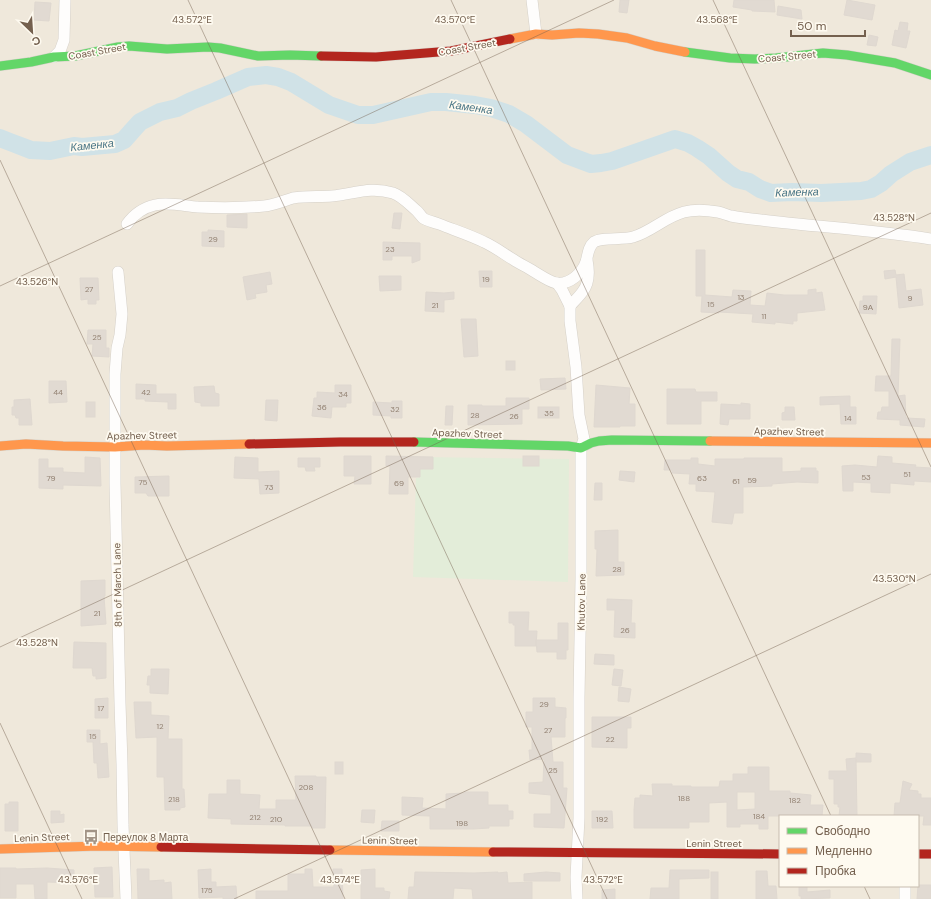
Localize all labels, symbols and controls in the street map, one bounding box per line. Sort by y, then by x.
north arrow [12,12,52,52]
scale bar [791,12,865,38]
text: 43.572°E [172,13,212,26]
text: 43.570°E [434,13,476,26]
text: 43.568°E [696,13,738,26]
text: 50 m [797,18,826,34]
text: С [30,33,43,49]
street label: Coast Street [437,36,497,59]
street label: Coast Street [67,40,127,63]
street label: Coast Street [757,47,817,66]
water label: Каменка [448,97,494,117]
water label: Каменка [70,136,114,154]
water label: Каменка [775,184,819,200]
text: 43.528°N [873,211,915,224]
house number: 29 [208,234,218,244]
house number: 23 [385,244,395,254]
house number: 19 [482,274,490,284]
text: 43.526°N [16,275,58,288]
house number: 27 [85,284,93,294]
house number: 13 [737,292,745,302]
house number: 9 [907,293,913,303]
house number: 15 [707,299,715,309]
house number: 21 [431,300,439,310]
house number: 9А [863,302,874,312]
house number: 11 [762,311,767,321]
house number: 25 [92,332,102,342]
house number: 44 [53,387,63,397]
house number: 42 [141,387,151,397]
house number: 34 [338,389,348,399]
house number: 36 [317,402,327,412]
house number: 32 [390,404,400,414]
house number: 35 [544,408,554,418]
house number: 28 [470,410,480,420]
house number: 26 [509,411,519,421]
house number: 14 [844,413,852,423]
street label: Apazhev Street [754,424,824,439]
street label: Apazhev Street [432,426,502,441]
street label: Apazhev Street [107,428,177,443]
house number: 51 [903,469,911,479]
house number: 53 [861,472,871,482]
house number: 79 [46,473,56,483]
house number: 63 [697,473,707,483]
house number: 59 [747,475,757,485]
house number: 61 [732,476,740,486]
house number: 75 [139,477,148,487]
house number: 69 [394,478,404,488]
house number: 73 [265,482,274,492]
street label: 8th of March Lane [110,543,125,627]
house number: 28 [612,564,622,574]
text: 43.530°N [872,572,916,585]
street label: Khutov Lane [575,573,589,631]
house number: 21 [93,608,101,618]
house number: 26 [620,625,630,635]
text: 43.528°N [16,636,58,649]
house number: 29 [539,699,549,709]
house number: 17 [98,703,104,713]
house number: 12 [156,721,164,731]
house number: 27 [544,725,552,735]
house number: 15 [89,731,97,741]
house number: 22 [605,734,615,744]
house number: 25 [548,765,558,775]
house number: 208 [299,782,314,792]
house number: 188 [678,793,690,803]
house number: 218 [168,794,180,804]
house number: 182 [789,795,801,805]
house number: 184 [753,811,765,821]
house number: 212 [249,812,261,822]
house number: 210 [270,814,283,824]
house number: 192 [596,814,608,824]
legend [779,815,919,887]
house number: 198 [456,818,468,828]
text: Свободно [815,823,870,839]
bus stop icon: Переулок 8 Марта [82,828,100,846]
street label: Lenin Street [14,830,70,845]
place label: Переулок 8 Марта [103,831,189,844]
street label: Lenin Street [362,834,418,847]
street label: Lenin Street [686,837,742,850]
text: Медленно [815,843,872,859]
text: Пробка [815,863,856,879]
text: 43.576°E [58,873,99,886]
text: 43.574°E [320,873,360,886]
text: 43.572°E [583,873,623,886]
house number: 175 [201,885,213,895]

